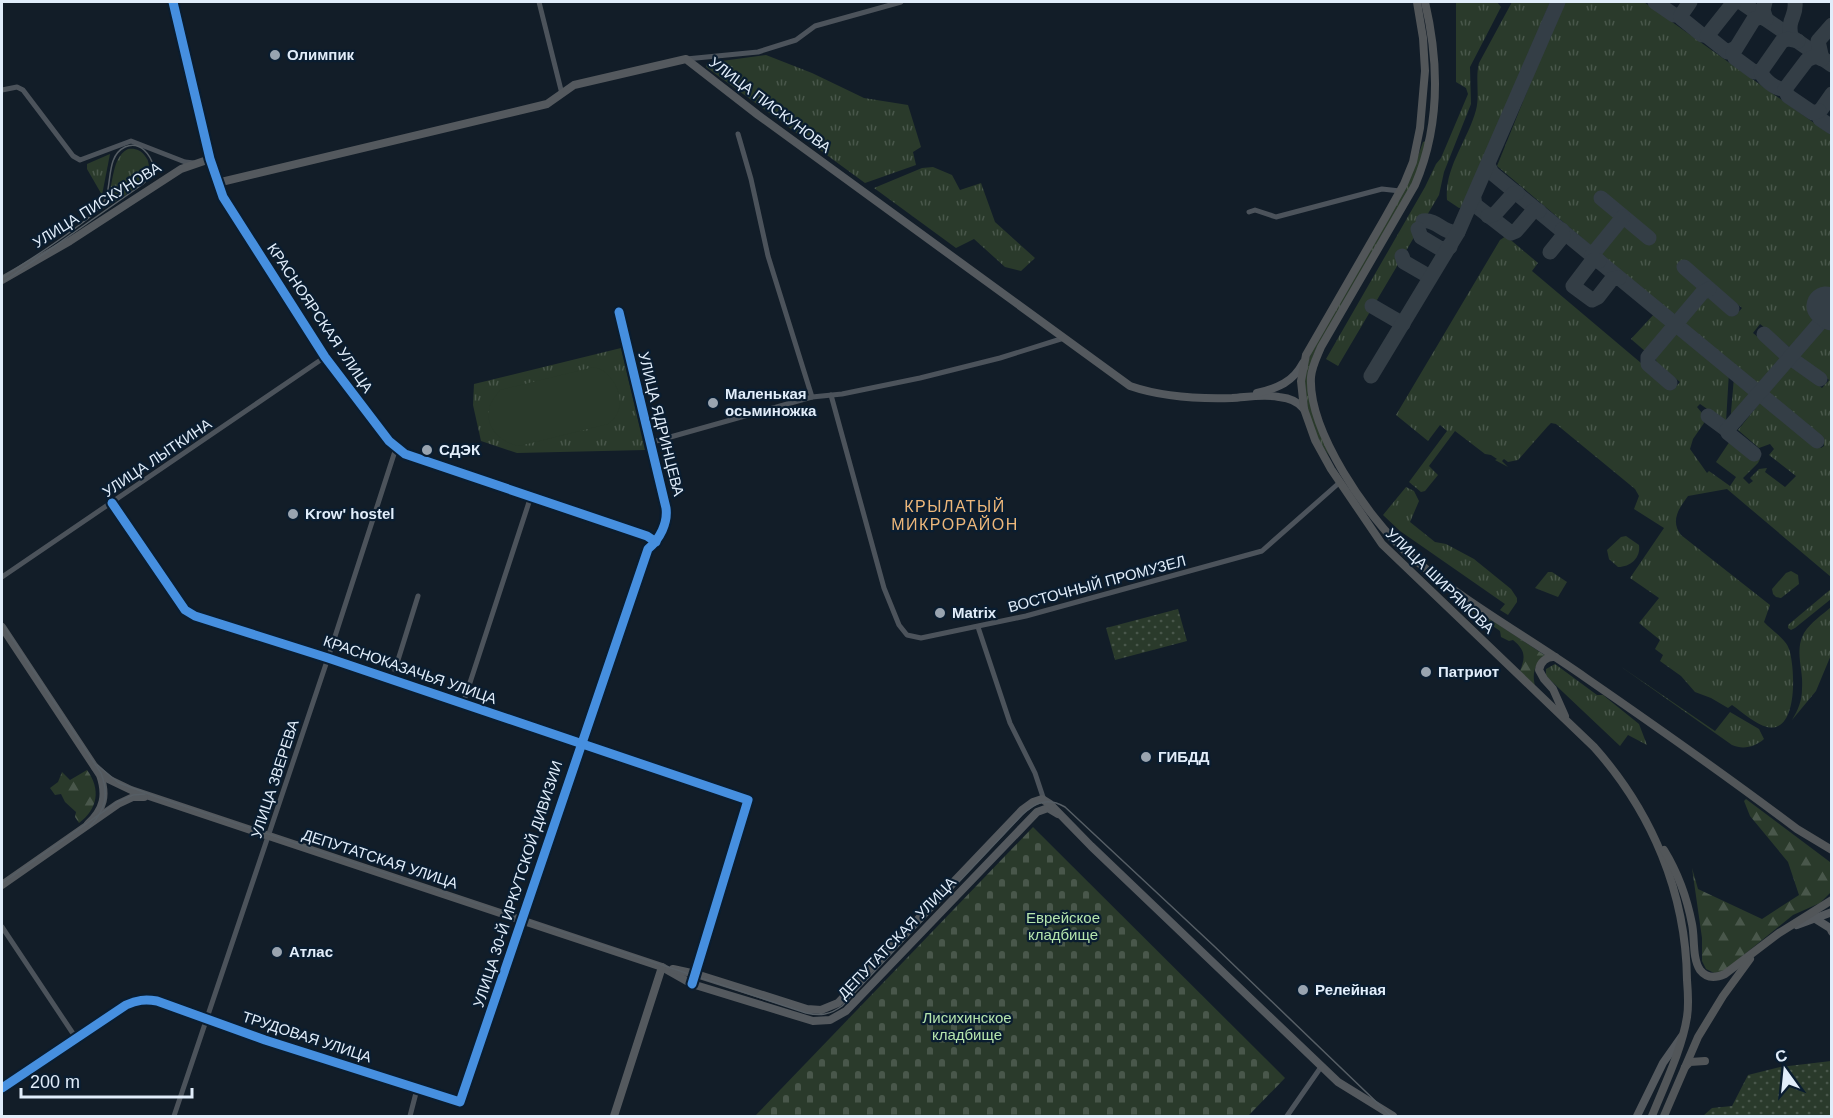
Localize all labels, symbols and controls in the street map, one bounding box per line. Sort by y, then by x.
place label: Олимпик [287,46,355,63]
marker: Олимпик [268,48,282,62]
street label: УЛИЦА ПИСКУНОВА [706,53,834,156]
street label: УЛИЦА ПИСКУНОВА [30,158,164,251]
street label: КРАСНОЯРСКАЯ УЛИЦА [264,240,377,396]
street label: УЛИЦА ЯДРИНЦЕВА [635,350,688,498]
place label: Маленькая осьминожка [725,385,817,419]
marker: Маленькая осьминожка [706,396,720,410]
street label: УЛИЦА ЛЫТКИНА [99,415,214,500]
place label: СДЭК [439,441,481,458]
marker: СДЭК [420,443,434,457]
district label: КРЫЛАТЫЙ МИКРОРАЙОН [891,497,1019,533]
place label: Krow' hostel [305,505,394,522]
marker: Krow' hostel [286,507,300,521]
street label: УЛИЦА ШИРЯМОВА [1383,525,1498,637]
street label: ВОСТОЧНЫЙ ПРОМУЗЕЛ [1006,552,1188,615]
place label: Matrix [952,604,997,621]
marker: Matrix [933,606,947,620]
street label: КРАСНОКАЗАЧЬЯ УЛИЦА [321,632,499,707]
place label: Патриот [1438,663,1499,680]
marker: Патриот [1419,665,1433,679]
street label: УЛИЦА ЗВЕРЕВА [247,717,302,840]
place label: ГИБДД [1158,748,1210,765]
marker: ГИБДД [1139,750,1153,764]
street label: УЛИЦА 30-Й ИРКУТСКОЙ ДИВИЗИИ [470,758,566,1009]
street label: ДЕПУТАТСКАЯ УЛИЦА [300,825,460,892]
street label: ДЕПУТАТСКАЯ УЛИЦА [834,873,959,1002]
park label: Еврейское кладбище [1026,909,1100,943]
place label: Атлас [289,943,333,960]
marker: Атлас [270,945,284,959]
place label: Релейная [1315,981,1386,998]
marker: Релейная [1296,983,1310,997]
street label: ТРУДОВАЯ УЛИЦА [240,1008,374,1065]
park label: Лисихинское кладбище [922,1009,1012,1043]
north arrow [1755,1040,1815,1100]
text: С [1773,1046,1789,1066]
scale bar [21,1061,192,1099]
text: 200 m [30,1072,80,1092]

